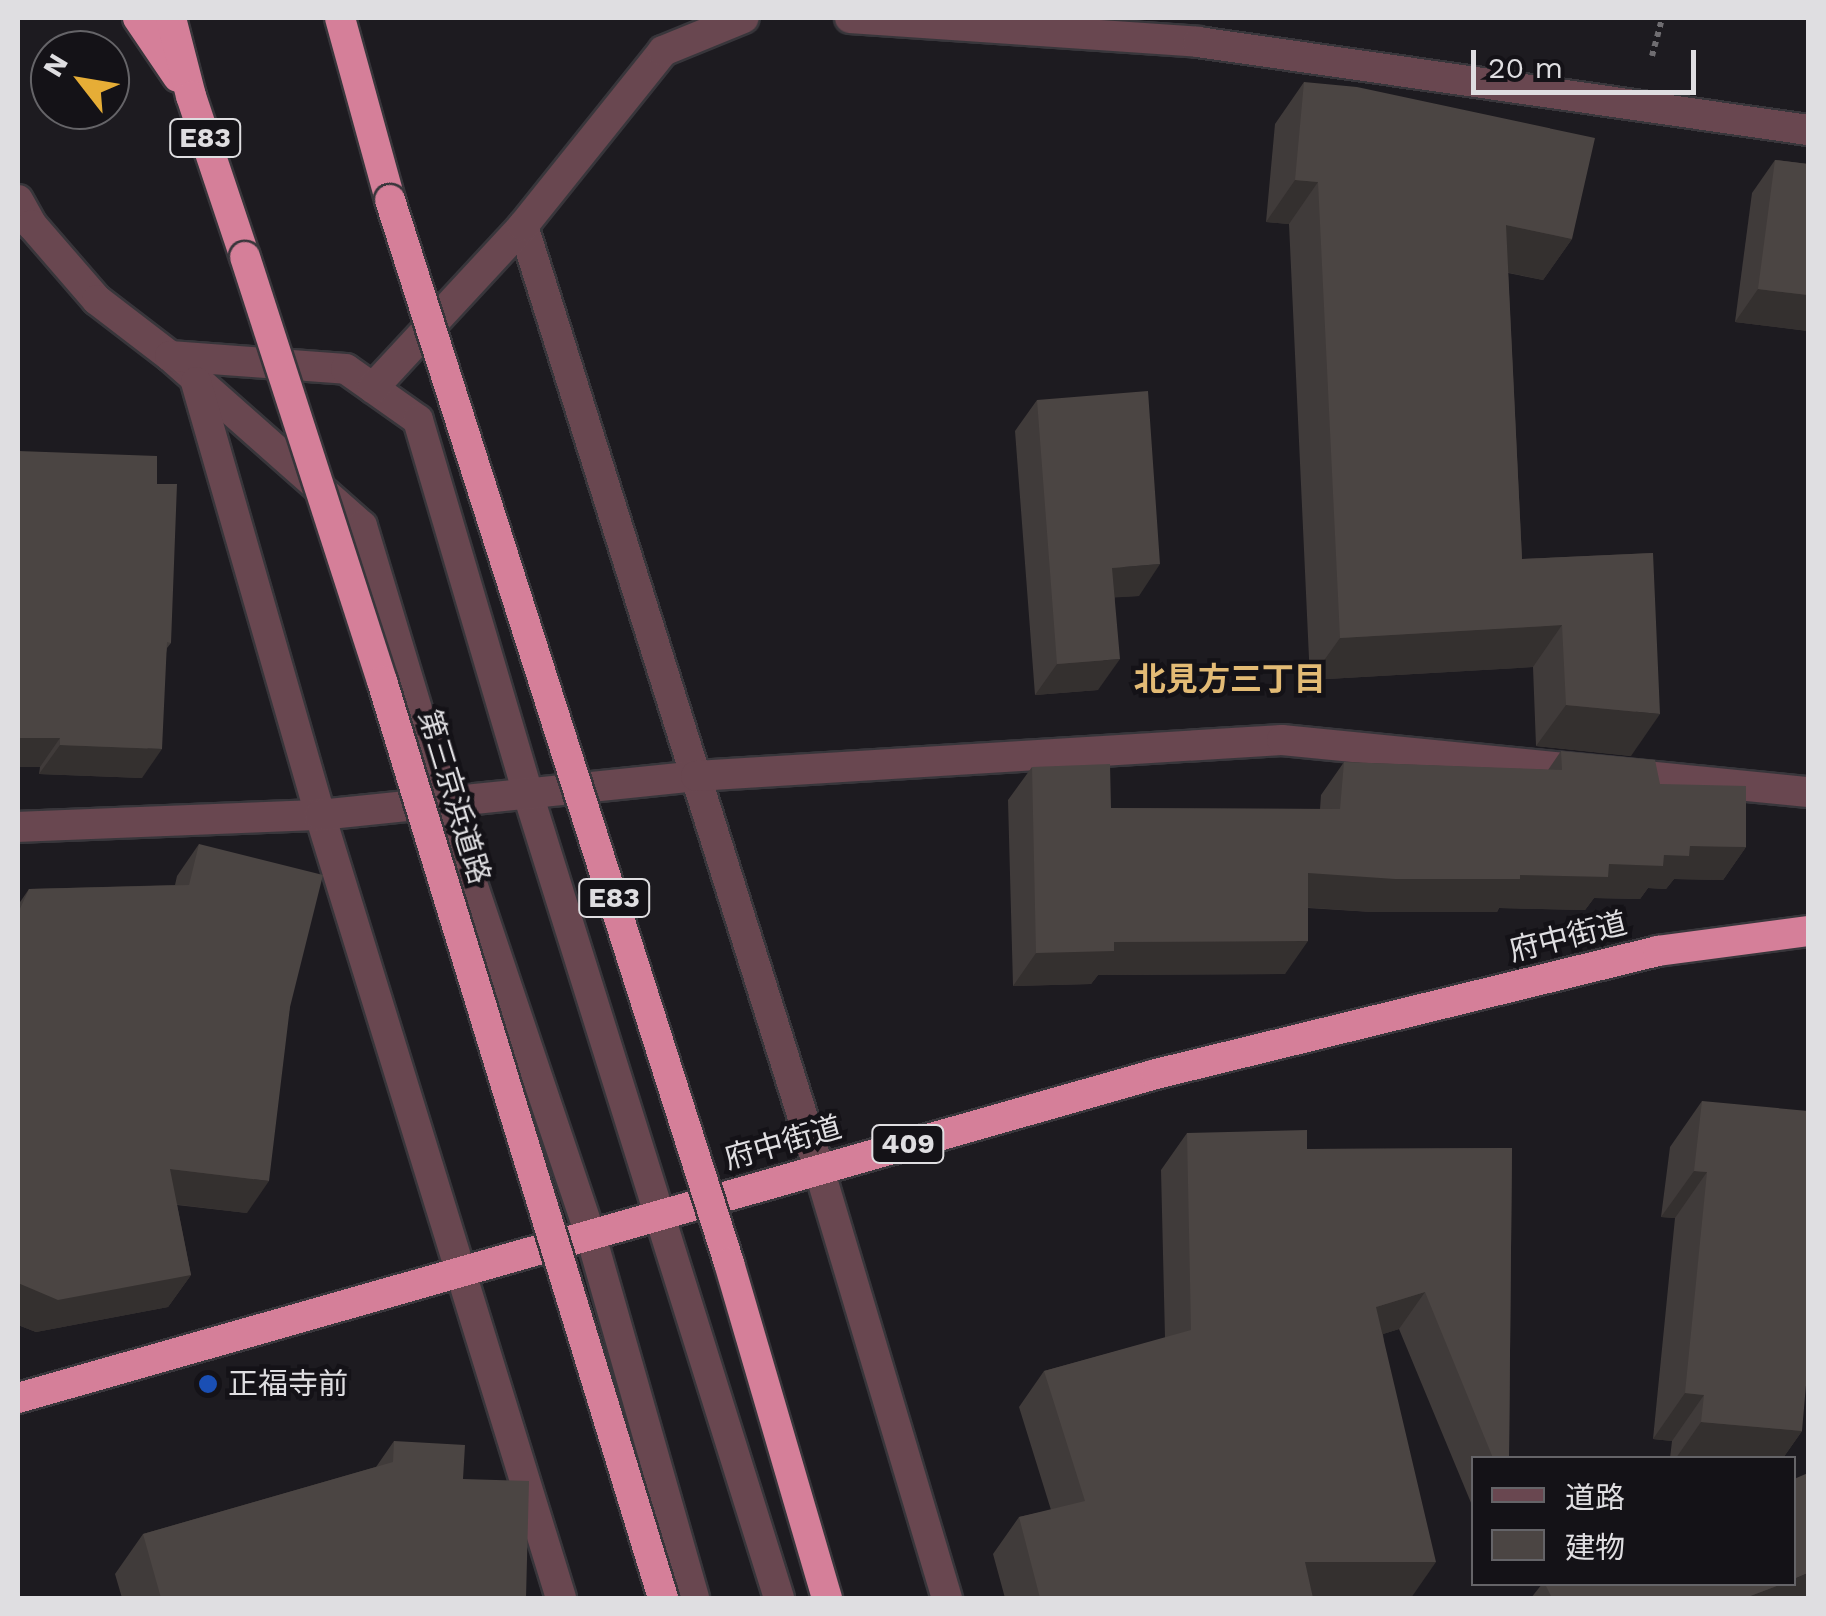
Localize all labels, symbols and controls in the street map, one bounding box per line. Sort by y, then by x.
north arrow [30,30,130,130]
scale bar [1476,30,1701,92]
text: N [36,48,75,83]
text: 20 m [1488,50,1563,85]
road number: E83 [168,115,242,161]
district label: 北見方三丁目 [1134,660,1326,698]
street label: 第三京浜道路 [410,706,498,888]
road number: E83 [576,875,652,921]
street label: 府中街道 [1505,905,1631,969]
street label: 府中街道 [720,1109,846,1177]
road number: 409 [870,1121,946,1167]
place label: 正福寺前 [228,1366,348,1402]
marker: 正福寺前 [197,1373,219,1395]
legend [1471,1456,1796,1586]
text: 道路 [1565,1480,1625,1515]
text: 建物 [1565,1530,1625,1565]

